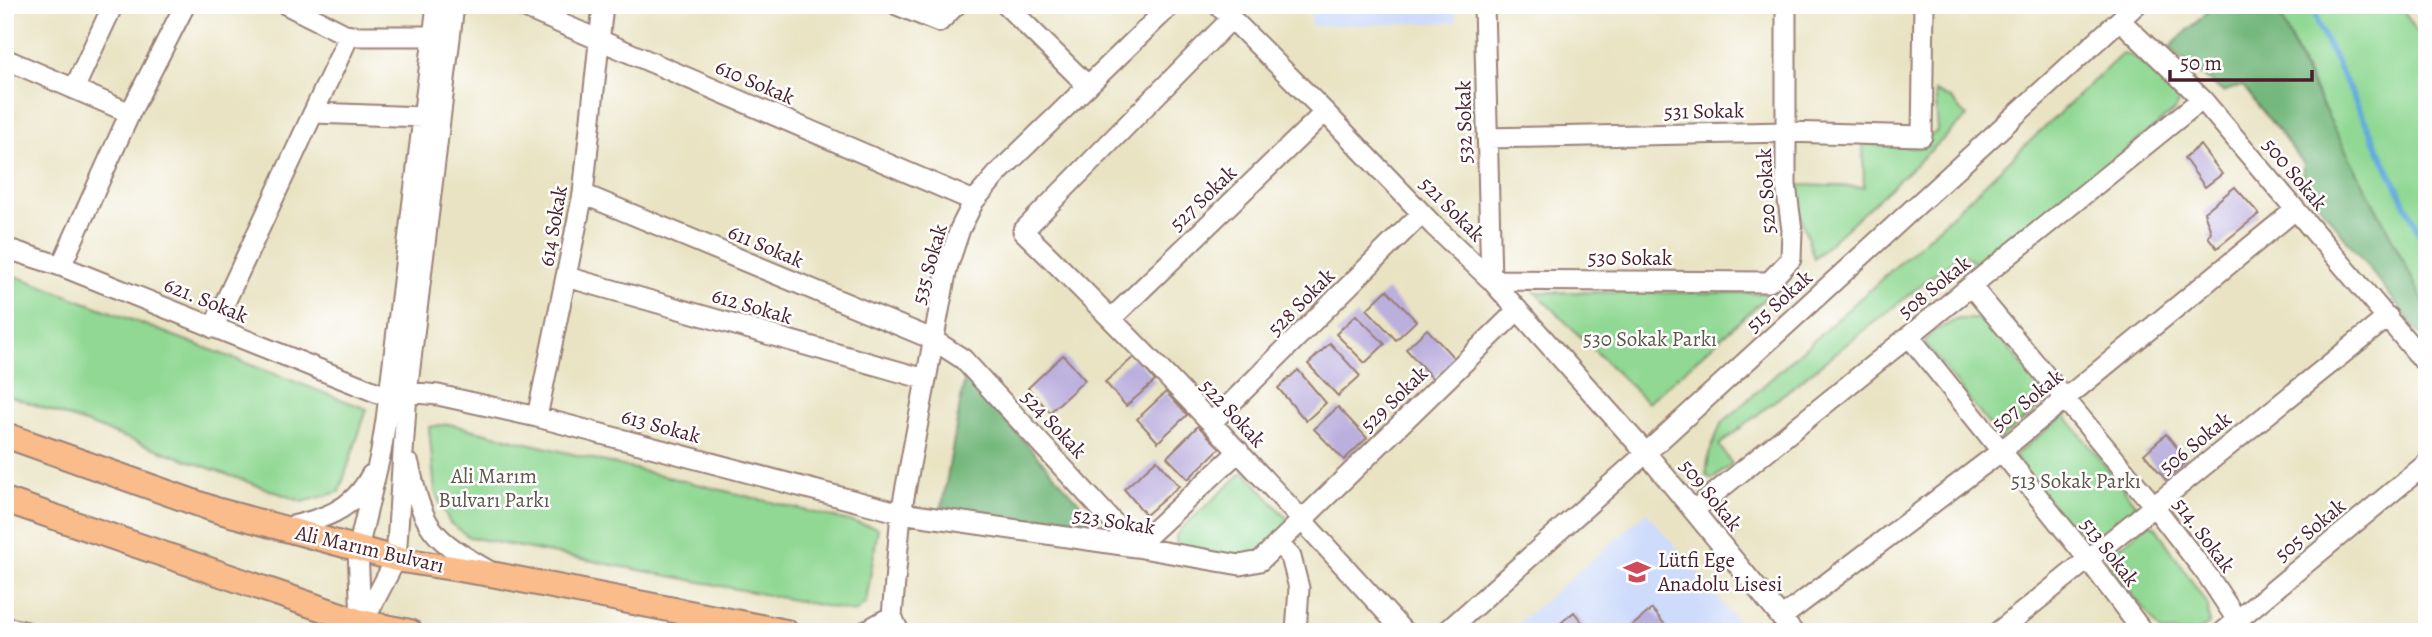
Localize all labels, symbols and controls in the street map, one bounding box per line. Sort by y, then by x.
scale bar [2170,38,2311,82]
text: 50 m [2180,49,2222,77]
street label: 610 Sokak [711,53,799,111]
street label: 532 Sokak [1449,80,1479,164]
street label: 531 Sokak [1664,96,1745,126]
street label: 500 Sokak [2256,132,2334,217]
street label: 520 Sokak [1750,147,1782,235]
street label: 527 Sokak [1163,159,1243,237]
street label: 521 Sokak [1413,170,1491,248]
street label: 614 Sokak [532,183,574,269]
street label: 611 Sokak [724,218,809,275]
street label: 535 Sokak [904,220,954,307]
street label: 530 Sokak [1588,244,1673,272]
street label: 508 Sokak [1892,249,1977,325]
street label: 528 Sokak [1261,262,1341,342]
street label: 515 Sokak [1740,263,1819,338]
street label: 621. Sokak [160,270,253,330]
street label: 612 Sokak [709,281,796,331]
park label: 530 Sokak Parkı [1583,325,1717,353]
street label: 529 Sokak [1354,359,1434,438]
street label: 507 Sokak [1985,362,2069,438]
street label: 522 Sokak [1194,373,1272,454]
street label: 524 Sokak [1015,384,1093,465]
street label: 613 Sokak [618,402,704,450]
street label: 506 Sokak [2153,405,2237,481]
street label: 509 Sokak [1673,453,1749,537]
park label: Ali Marım Bulvarı Parkı [438,462,550,514]
park label: 513 Sokak Parkı [2011,467,2141,495]
street label: 514. Sokak [2167,492,2242,579]
street label: 505 Sokak [2269,492,2352,568]
street label: 523 Sokak [1071,501,1158,541]
street label: 513 Sokak [2074,512,2146,593]
street label: Ali Marım Bulvarı [292,518,447,580]
place label: Lütfi Ege Anadolu Lisesi [1657,546,1782,598]
school or university icon: Lütfi Ege Anadolu Lisesi [1622,557,1652,587]

